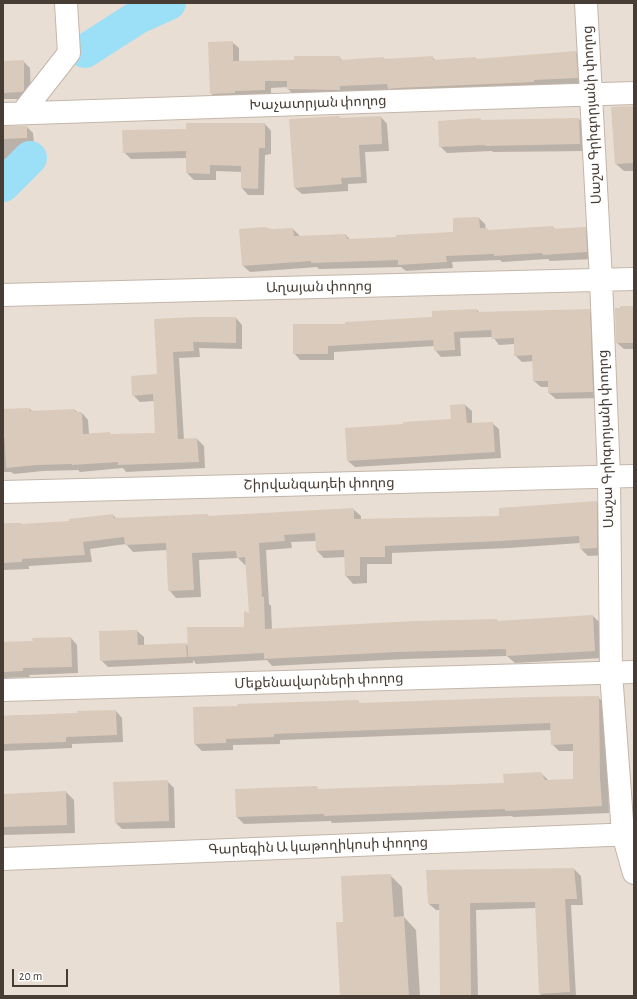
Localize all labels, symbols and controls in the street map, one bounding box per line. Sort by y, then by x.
street label: Սաշա Գրիգորյանի փողոց [579,25,605,205]
street label: Խաչատրյան փողոց [249,92,387,114]
street label: Աղայան փողոց [266,278,372,296]
street label: Սաշա Գրիգորյանի փողոց [594,349,618,529]
street label: Շիրվանզադեի փողոց [243,474,395,494]
street label: Մեքենավարների փողոց [234,670,404,692]
street label: Գարեգին Ա կաթողիկոսի փողոց [208,834,428,858]
scale bar [14,961,70,987]
text: 20 m [19,970,42,982]

